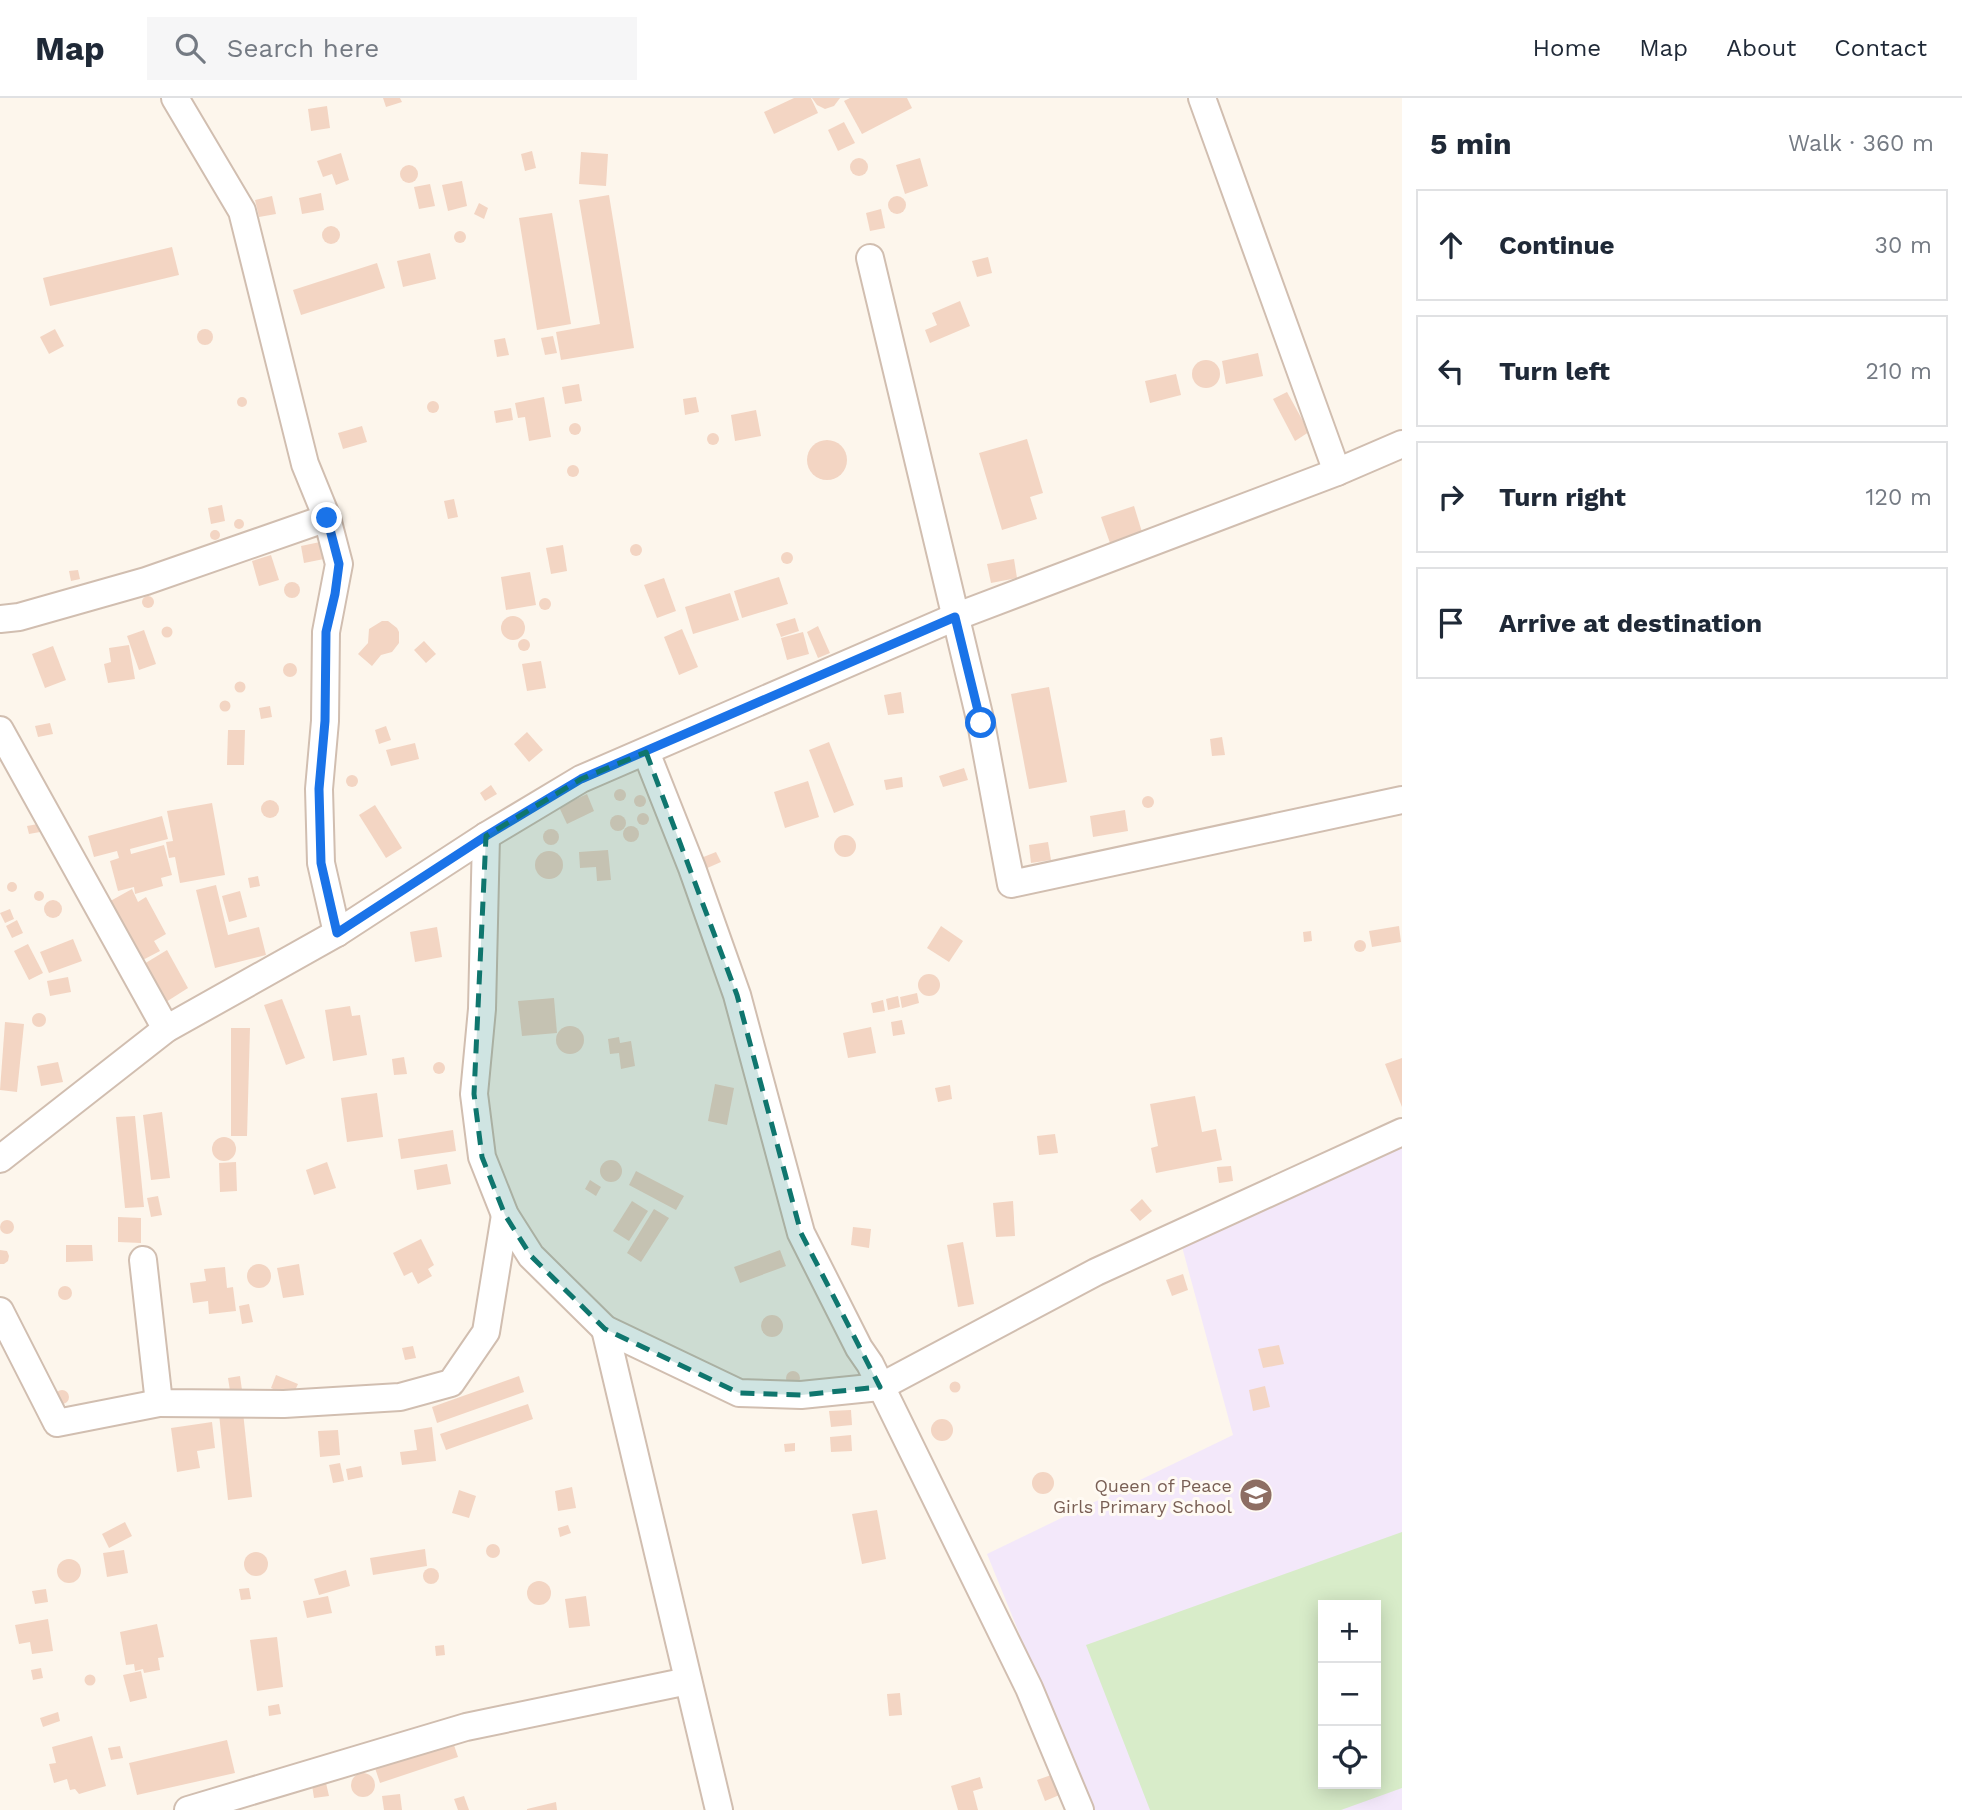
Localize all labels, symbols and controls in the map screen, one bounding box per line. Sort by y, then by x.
search box [147,17,637,80]
text: Map [35,29,105,68]
icon: search [171,29,209,67]
text: Search here [227,33,379,63]
text: Home [1533,34,1601,62]
text: Map [1639,34,1688,62]
text: About [1726,34,1796,62]
text: Contact [1834,34,1927,62]
text: 5 min [1430,126,1512,161]
text: Walk · 360 m [1788,130,1934,157]
icon: ahead [1432,226,1470,264]
text: Continue [1499,230,1615,260]
text: 30 m [1875,232,1932,259]
icon: left [1432,352,1470,390]
text: Turn left [1499,356,1610,386]
text: 210 m [1866,358,1932,385]
icon: right [1432,478,1470,516]
text: Turn right [1499,482,1626,512]
text: 120 m [1866,484,1932,511]
route end [311,502,342,533]
icon: arrive [1432,604,1470,642]
text: Arrive at destination [1499,608,1762,638]
route start [965,707,996,738]
place label: Queen of Peace Girls Primary School [1053,1475,1232,1517]
school or university icon: Queen of Peace Girls Primary School [1237,1476,1275,1514]
map controls [1318,1600,1381,1789]
button: + [1318,1600,1381,1663]
button: − [1318,1663,1381,1726]
button: locate [1318,1726,1381,1789]

